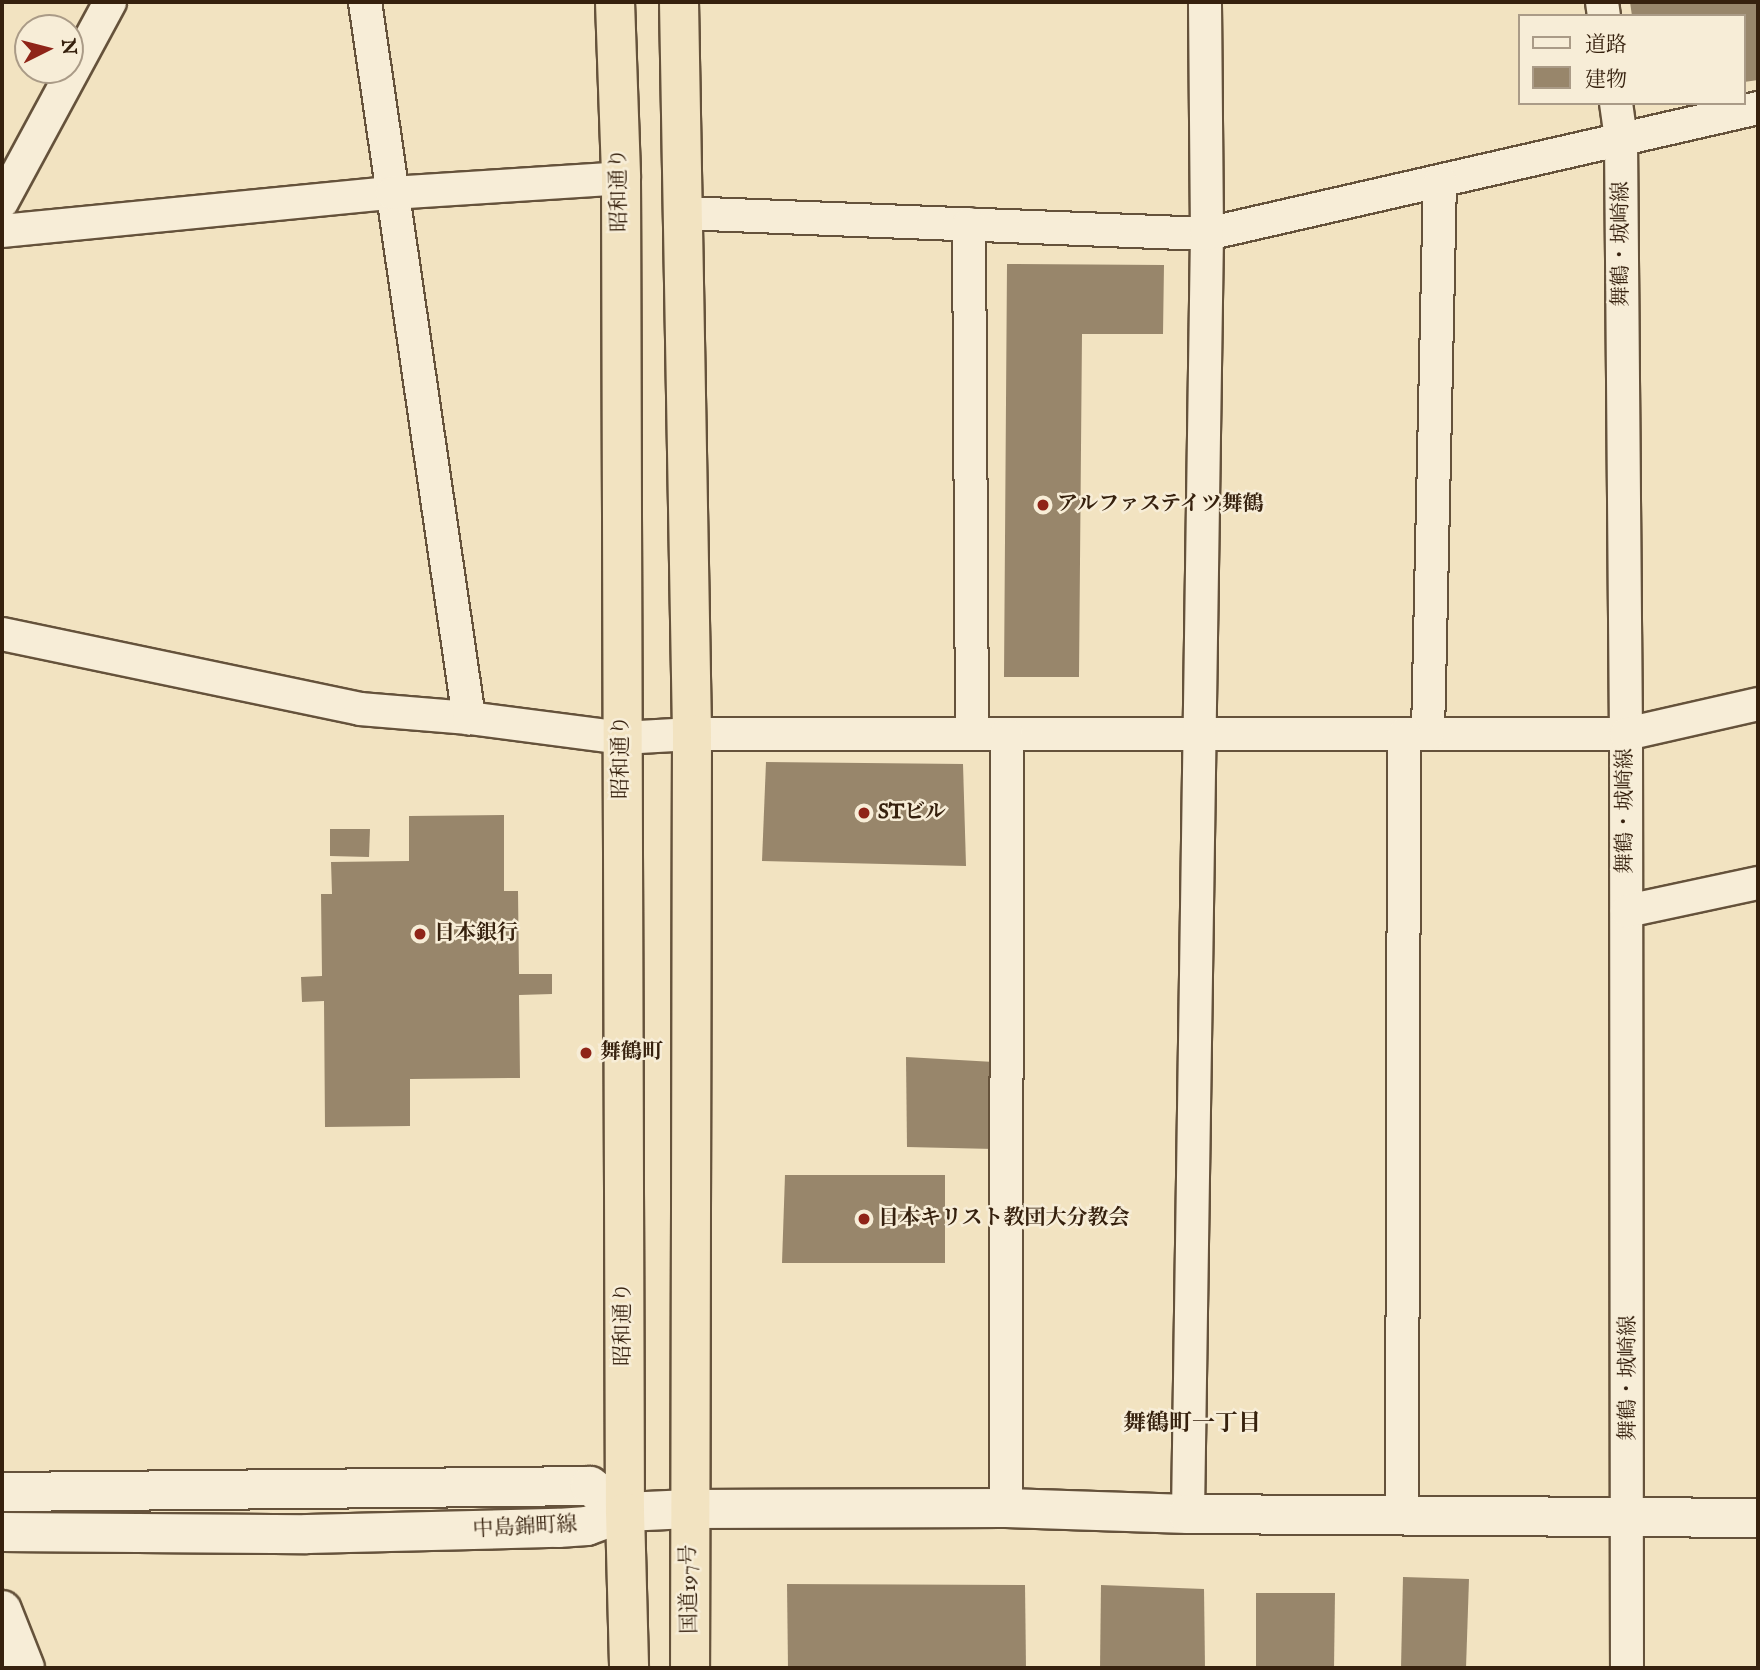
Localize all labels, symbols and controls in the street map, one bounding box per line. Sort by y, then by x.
north arrow [14,14,84,84]
legend [1518,14,1746,105]
text: 道路 [1585,32,1627,59]
text: N [55,38,81,56]
text: 建物 [1585,67,1627,94]
street label: 昭和通り [607,148,633,232]
street label: 舞鶴・城崎線 [1609,181,1635,307]
place label: アルファステイツ舞鶴 [1057,492,1267,518]
marker: アルファステイツ舞鶴 [1035,497,1051,513]
street label: 昭和通り [609,715,635,799]
street label: 舞鶴・城崎線 [1613,748,1639,874]
place label: STビル [878,800,946,826]
marker: STビル [856,805,872,821]
place label: 日本銀行 [434,921,518,947]
marker: 日本銀行 [412,926,428,942]
place label: 舞鶴町 [600,1040,663,1066]
marker: 舞鶴町 [578,1045,594,1061]
place label: 日本キリスト教団大分教会 [878,1206,1130,1232]
marker: 日本キリスト教団大分教会 [856,1211,872,1227]
street label: 昭和通り [611,1282,637,1366]
street label: 舞鶴・城崎線 [1616,1315,1642,1441]
district label: 舞鶴町一丁目 [1123,1410,1261,1438]
street label: 中島錦町線 [472,1513,578,1543]
street label: 国道197号 [677,1544,703,1634]

